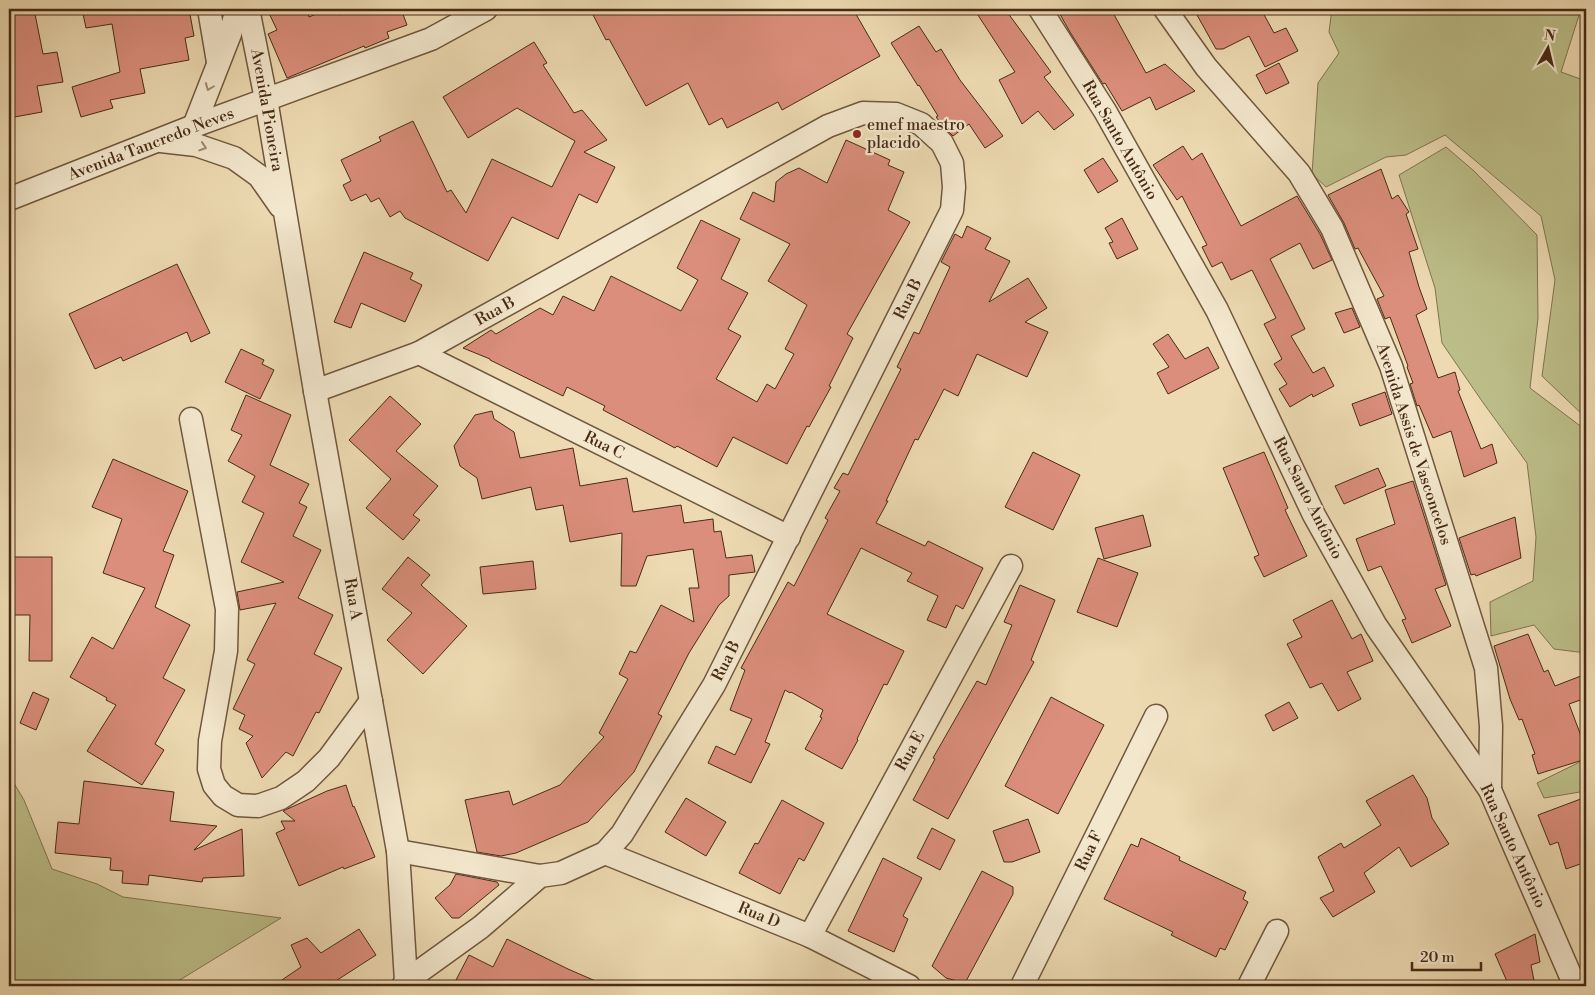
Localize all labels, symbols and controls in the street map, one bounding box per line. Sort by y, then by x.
north arrow [1522,22,1572,72]
text: N [1543,26,1556,46]
street label: Avenida Pioneira [246,46,288,174]
street label: Rua Santo Antônio [1078,77,1162,203]
one-way arrow [204,83,214,91]
street label: Avenida Tancredo Neves [64,103,237,185]
place label: emef maestro placido [867,115,965,153]
marker: emef maestro placido [851,128,863,140]
one-way arrow [199,142,207,152]
street label: Rua B [890,275,926,323]
street label: Rua B [471,292,519,330]
street label: Avenida Assis de Vasconcelos [1372,340,1456,547]
street label: Rua C [580,427,628,463]
street label: Rua Santo Antônio [1268,433,1348,563]
street label: Rua A [339,576,367,623]
street label: Rua B [707,637,745,685]
street label: Rua E [891,728,929,774]
street label: Rua Santo Antônio [1475,781,1551,911]
street label: Rua F [1071,828,1107,874]
street label: Rua D [735,897,783,933]
scale bar [1412,940,1481,972]
text: 20 m [1420,948,1455,967]

